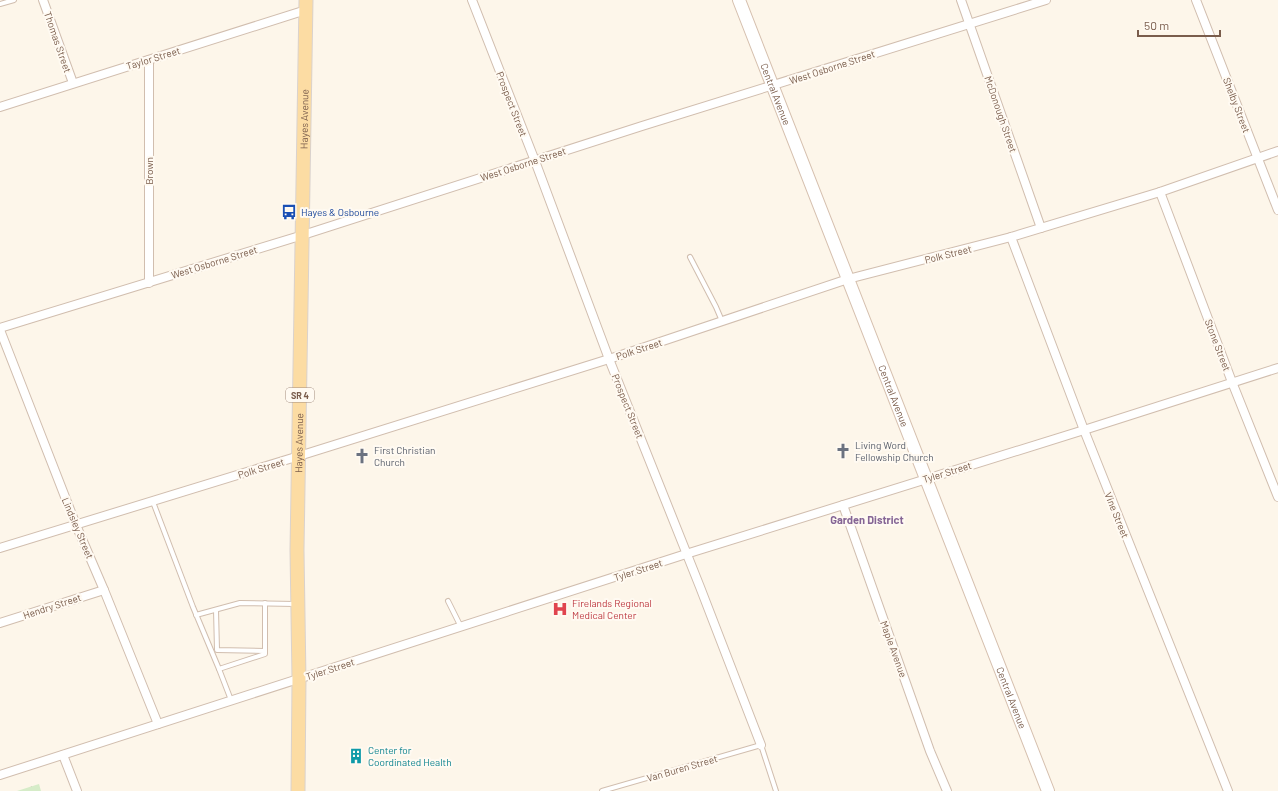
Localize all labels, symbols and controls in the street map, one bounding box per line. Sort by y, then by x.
street label: Thomas Street [42,10,74,75]
scale bar [1138,12,1220,38]
text: 50 m [1144,18,1169,32]
street label: Taylor Street [125,44,182,72]
street label: West Osborne Street [788,47,877,87]
street label: Central Avenue [758,61,793,127]
street label: Prospect Street [494,70,530,139]
street label: McDonough Street [982,74,1020,154]
street label: Shelby Street [1221,76,1253,135]
street label: Hayes Avenue [298,89,311,149]
street label: West Osborne Street [479,144,568,184]
street label: Brown [143,157,155,185]
bus stop icon: Hayes & Osbourne [280,203,298,221]
place label: Hayes & Osbourne [301,206,379,218]
street label: Polk Street [923,242,973,266]
street label: West Osborne Street [169,243,259,281]
street label: Stone Street [1203,317,1234,373]
street label: Polk Street [614,336,664,362]
street label: Central Avenue [876,363,911,428]
street label: Prospect Street [610,372,647,440]
road number: SR 4 [286,388,314,402]
street label: Hayes Avenue [292,413,305,473]
place label: Living Word Fellowship Church [855,439,934,463]
church icon: Living Word Fellowship Church [834,442,852,460]
place label: First Christian Church [374,444,435,468]
church icon: First Christian Church [353,447,371,465]
street label: Polk Street [236,455,286,481]
street label: Tyler Street [921,459,973,485]
street label: Vine Street [1102,490,1132,540]
street label: Lindsley Street [60,496,96,561]
district label: Garden District [830,513,904,526]
street label: Tyler Street [612,556,664,584]
street label: Hendry Street [21,591,83,621]
place label: Firelands Regional Medical Center [572,597,652,621]
hospital icon: Firelands Regional Medical Center [551,600,569,618]
street label: Maple Avenue [878,619,910,679]
street label: Tyler Street [304,655,356,683]
street label: Central Avenue [994,665,1029,730]
place label: Center for Coordinated Health [368,744,452,768]
building icon: Center for Coordinated Health [347,747,365,765]
street label: Van Buren Street [645,752,719,784]

